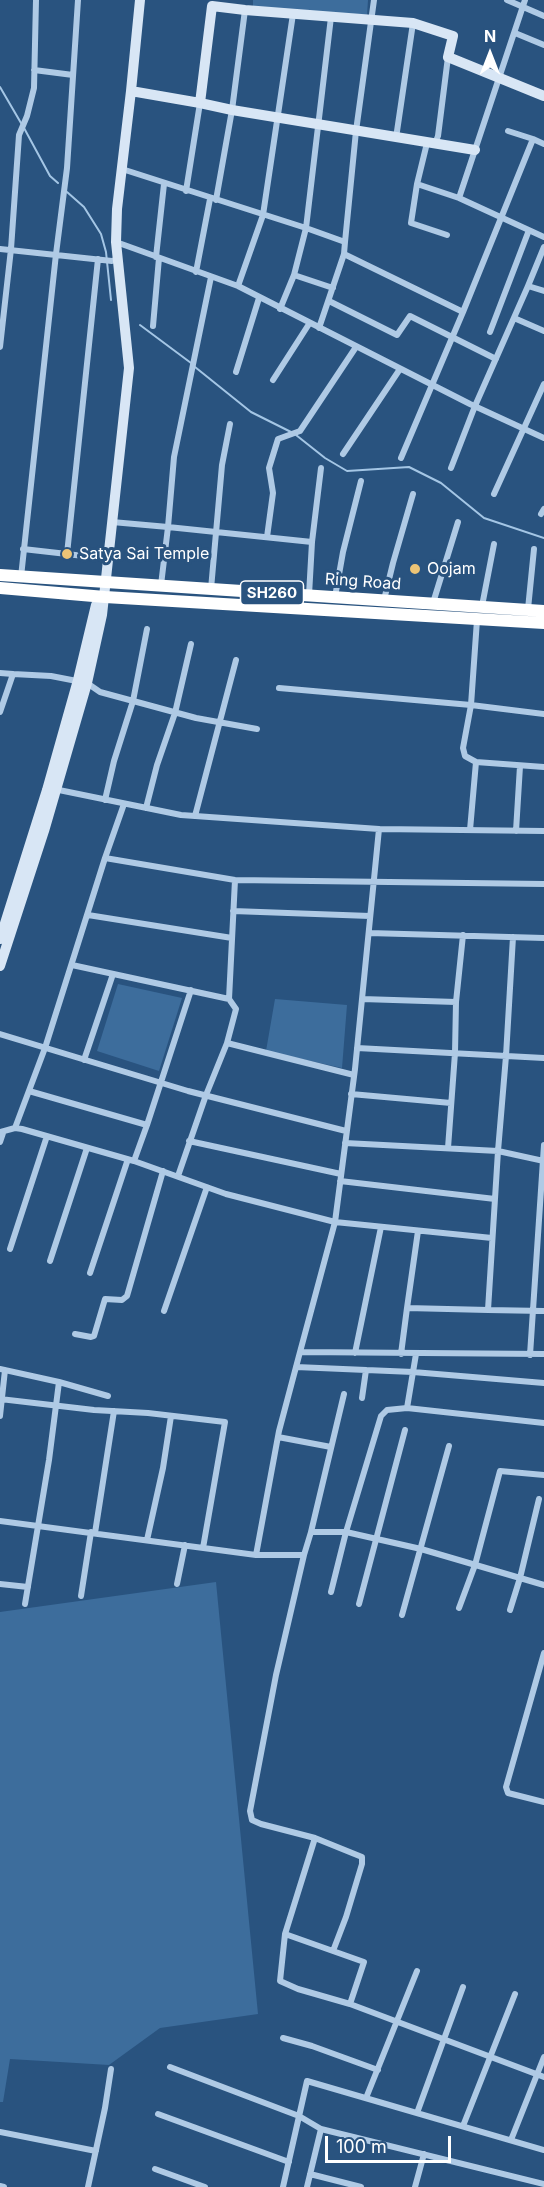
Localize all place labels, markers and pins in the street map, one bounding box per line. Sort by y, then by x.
place label: Satya Sai Temple [79,544,209,564]
marker: Satya Sai Temple [60,547,74,561]
place label: Oojam [427,559,476,579]
marker: Oojam [408,562,422,576]

